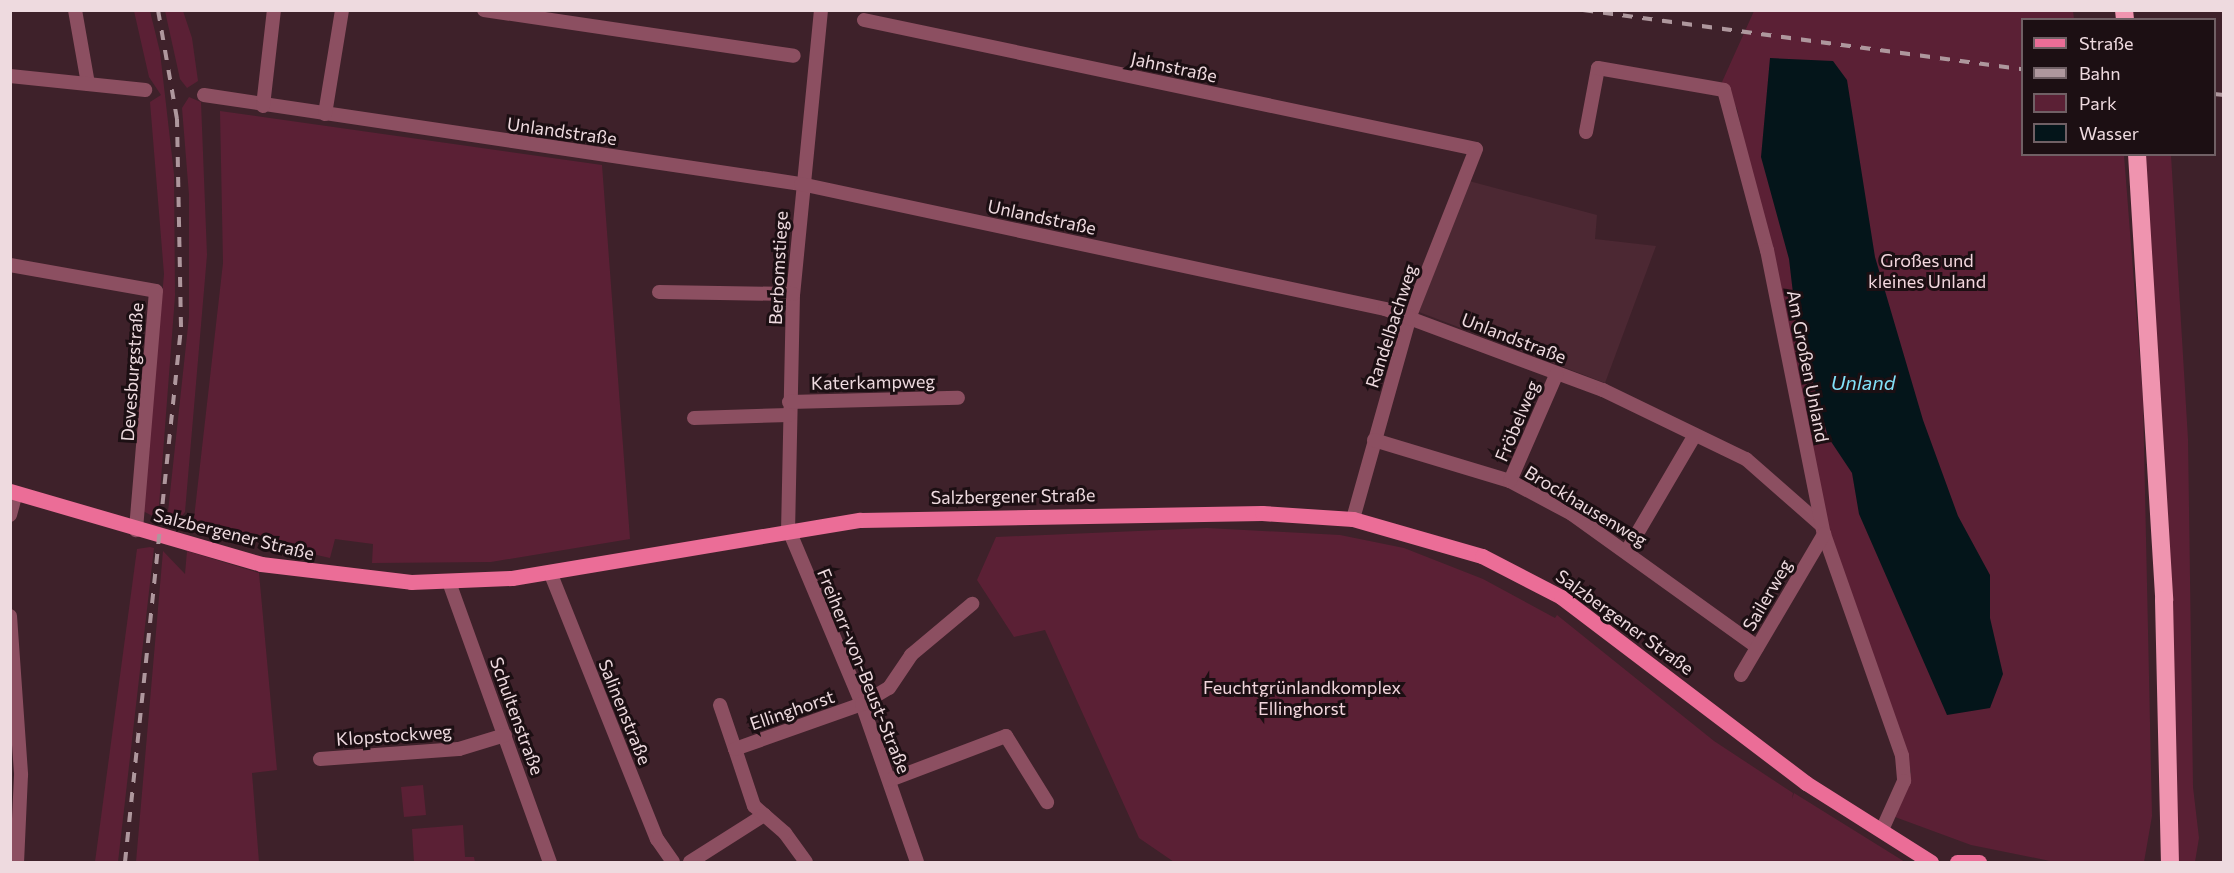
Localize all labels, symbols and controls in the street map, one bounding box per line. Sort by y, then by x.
legend [2021,18,2216,156]
text: Straße [2079,32,2134,54]
street label: Jahnstraße [1129,47,1219,87]
text: Bahn [2079,62,2121,84]
text: Park [2079,92,2117,114]
street label: Unlandstraße [506,113,618,149]
text: Wasser [2079,122,2139,144]
street label: Unlandstraße [986,195,1098,239]
street label: Berbomstiege [764,210,792,326]
park label: Großes und kleines Unland [1868,250,1986,292]
street label: Randelbachweg [1361,262,1421,390]
street label: Am Großen Unland [1783,288,1833,444]
street label: Devesburgstraße [116,302,148,442]
street label: Unlandstraße [1459,308,1569,368]
street label: Katerkampweg [811,370,935,394]
water label: Unland [1831,370,1895,394]
street label: Fröbelweg [1490,377,1544,465]
street label: Brockhausenweg [1521,461,1651,551]
street label: Salzbergener Straße [930,484,1096,508]
street label: Salzbergener Straße [151,504,317,564]
street label: Sailerweg [1738,555,1796,635]
street label: Freiherr-von-Beust-Straße [813,565,915,777]
street label: Salzbergener Straße [1552,565,1698,679]
street label: Schultenstraße [486,654,548,778]
street label: Salinenstraße [594,656,656,768]
park label: Feuchtgrünlandkomplex Ellinghorst [1203,677,1401,720]
street label: Ellinghorst [747,685,837,735]
street label: Klopstockweg [335,720,453,750]

